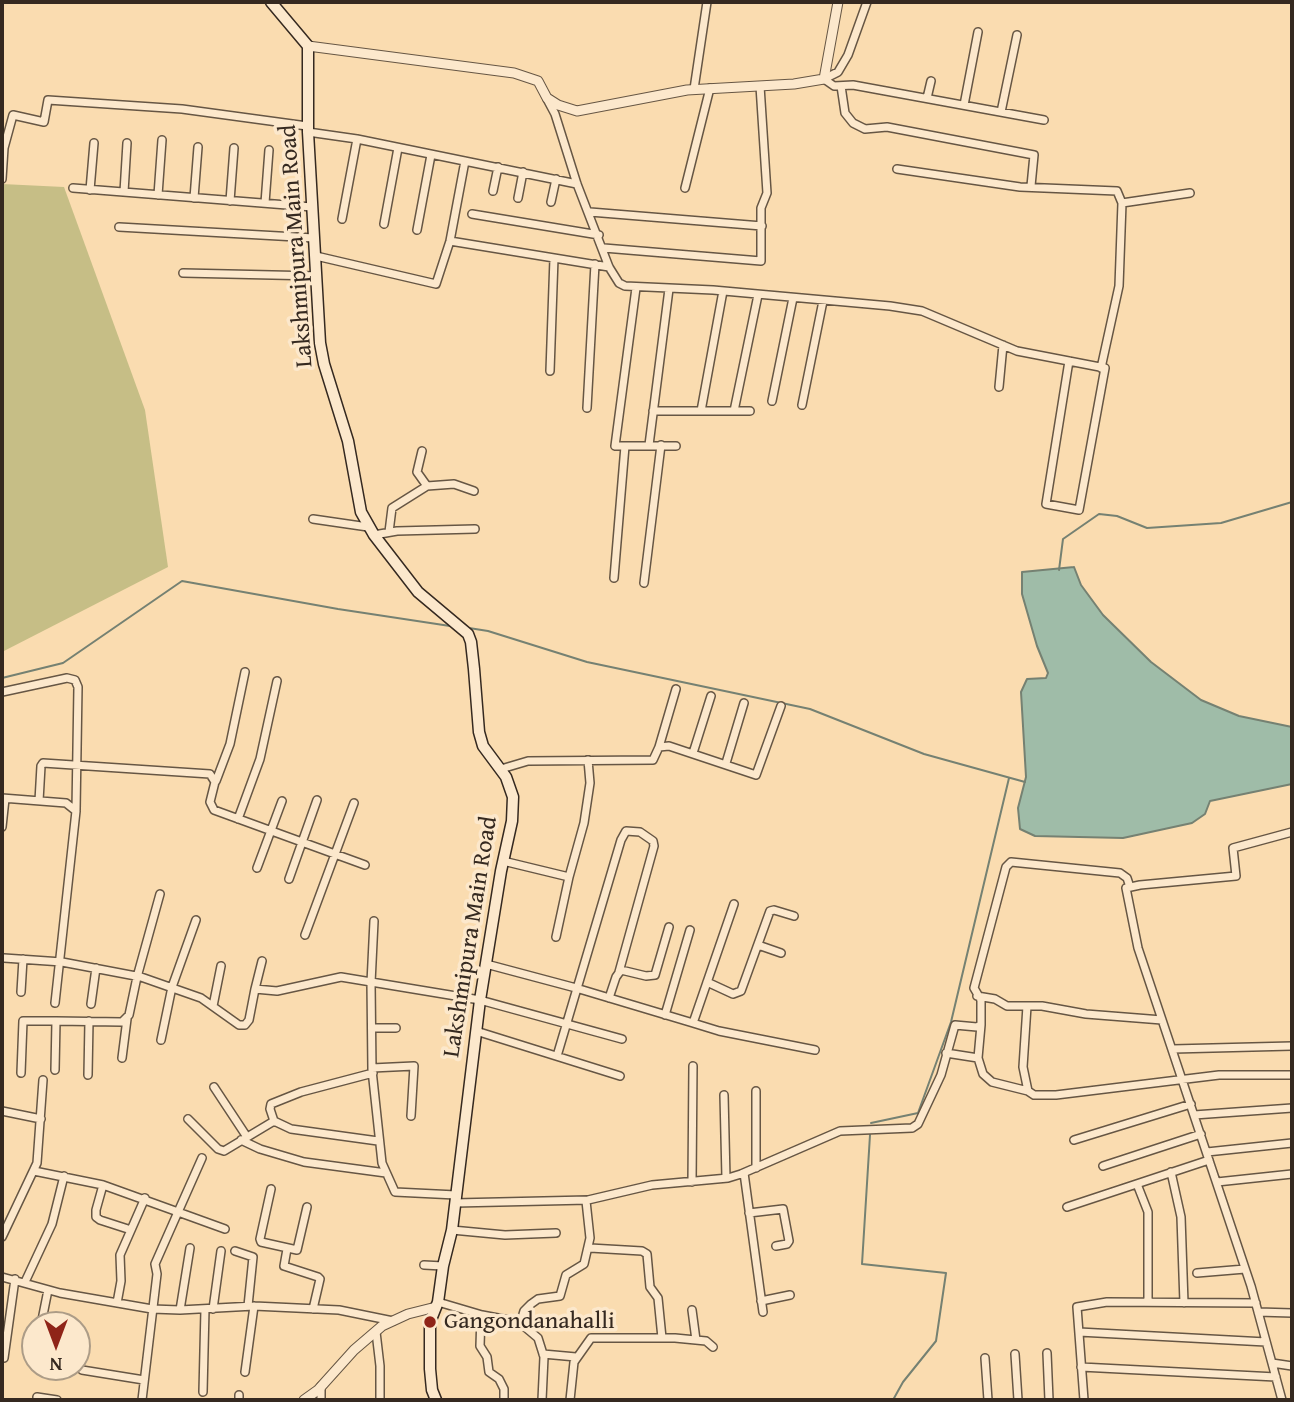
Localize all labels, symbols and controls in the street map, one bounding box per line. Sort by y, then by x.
street label: Lakshmipura Main Road [274,124,320,368]
street label: Lakshmipura Main Road [438,814,504,1060]
place label: Gangondanahalli [444,1308,615,1336]
north arrow [21,1311,91,1381]
marker: Gangondanahalli [422,1314,438,1330]
text: N [50,1351,62,1379]

